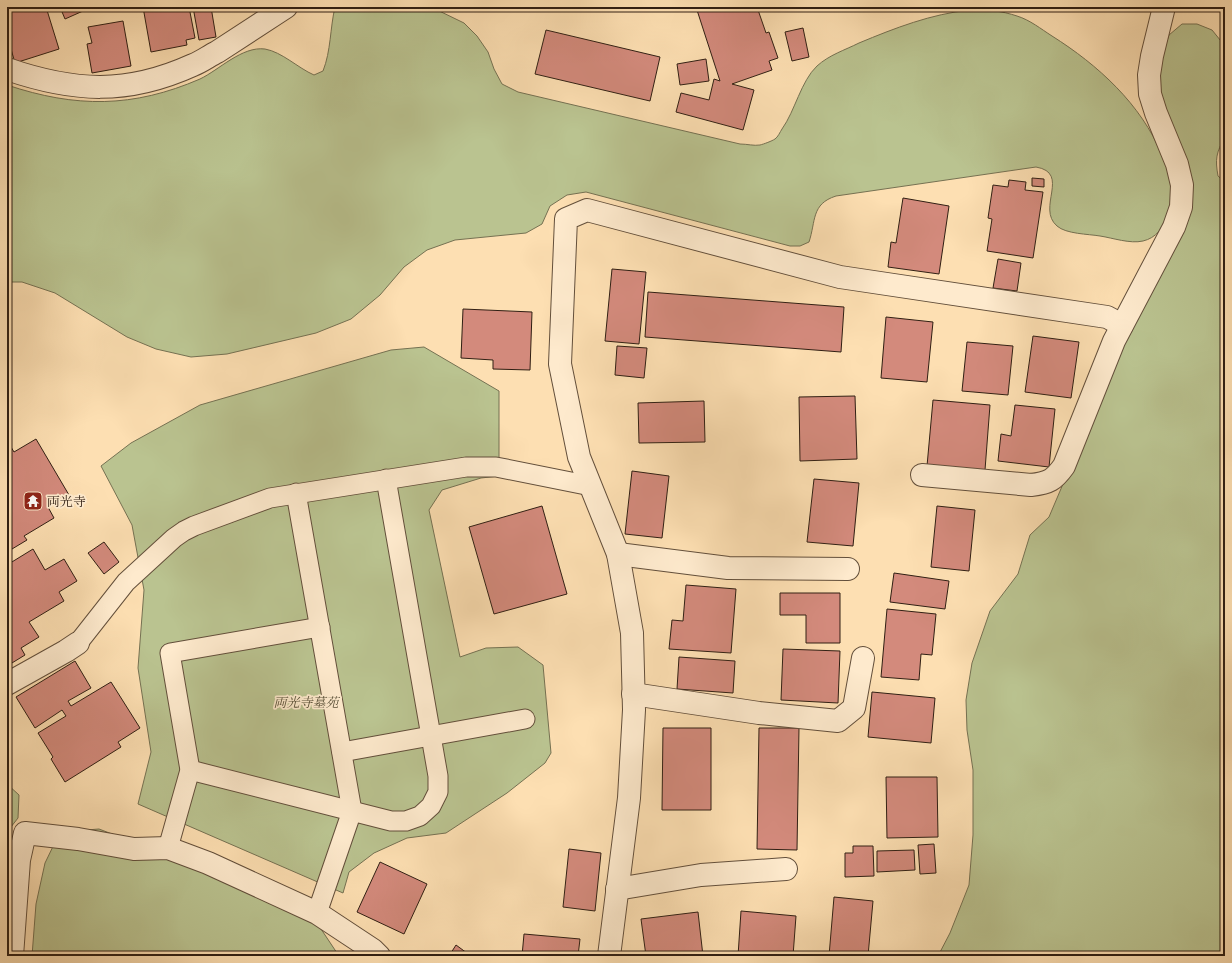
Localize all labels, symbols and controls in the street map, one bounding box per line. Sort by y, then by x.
temple icon: 両光寺 [22,490,44,512]
place label: 両光寺 [47,494,86,510]
park label: 両光寺墓苑 [273,695,340,711]

